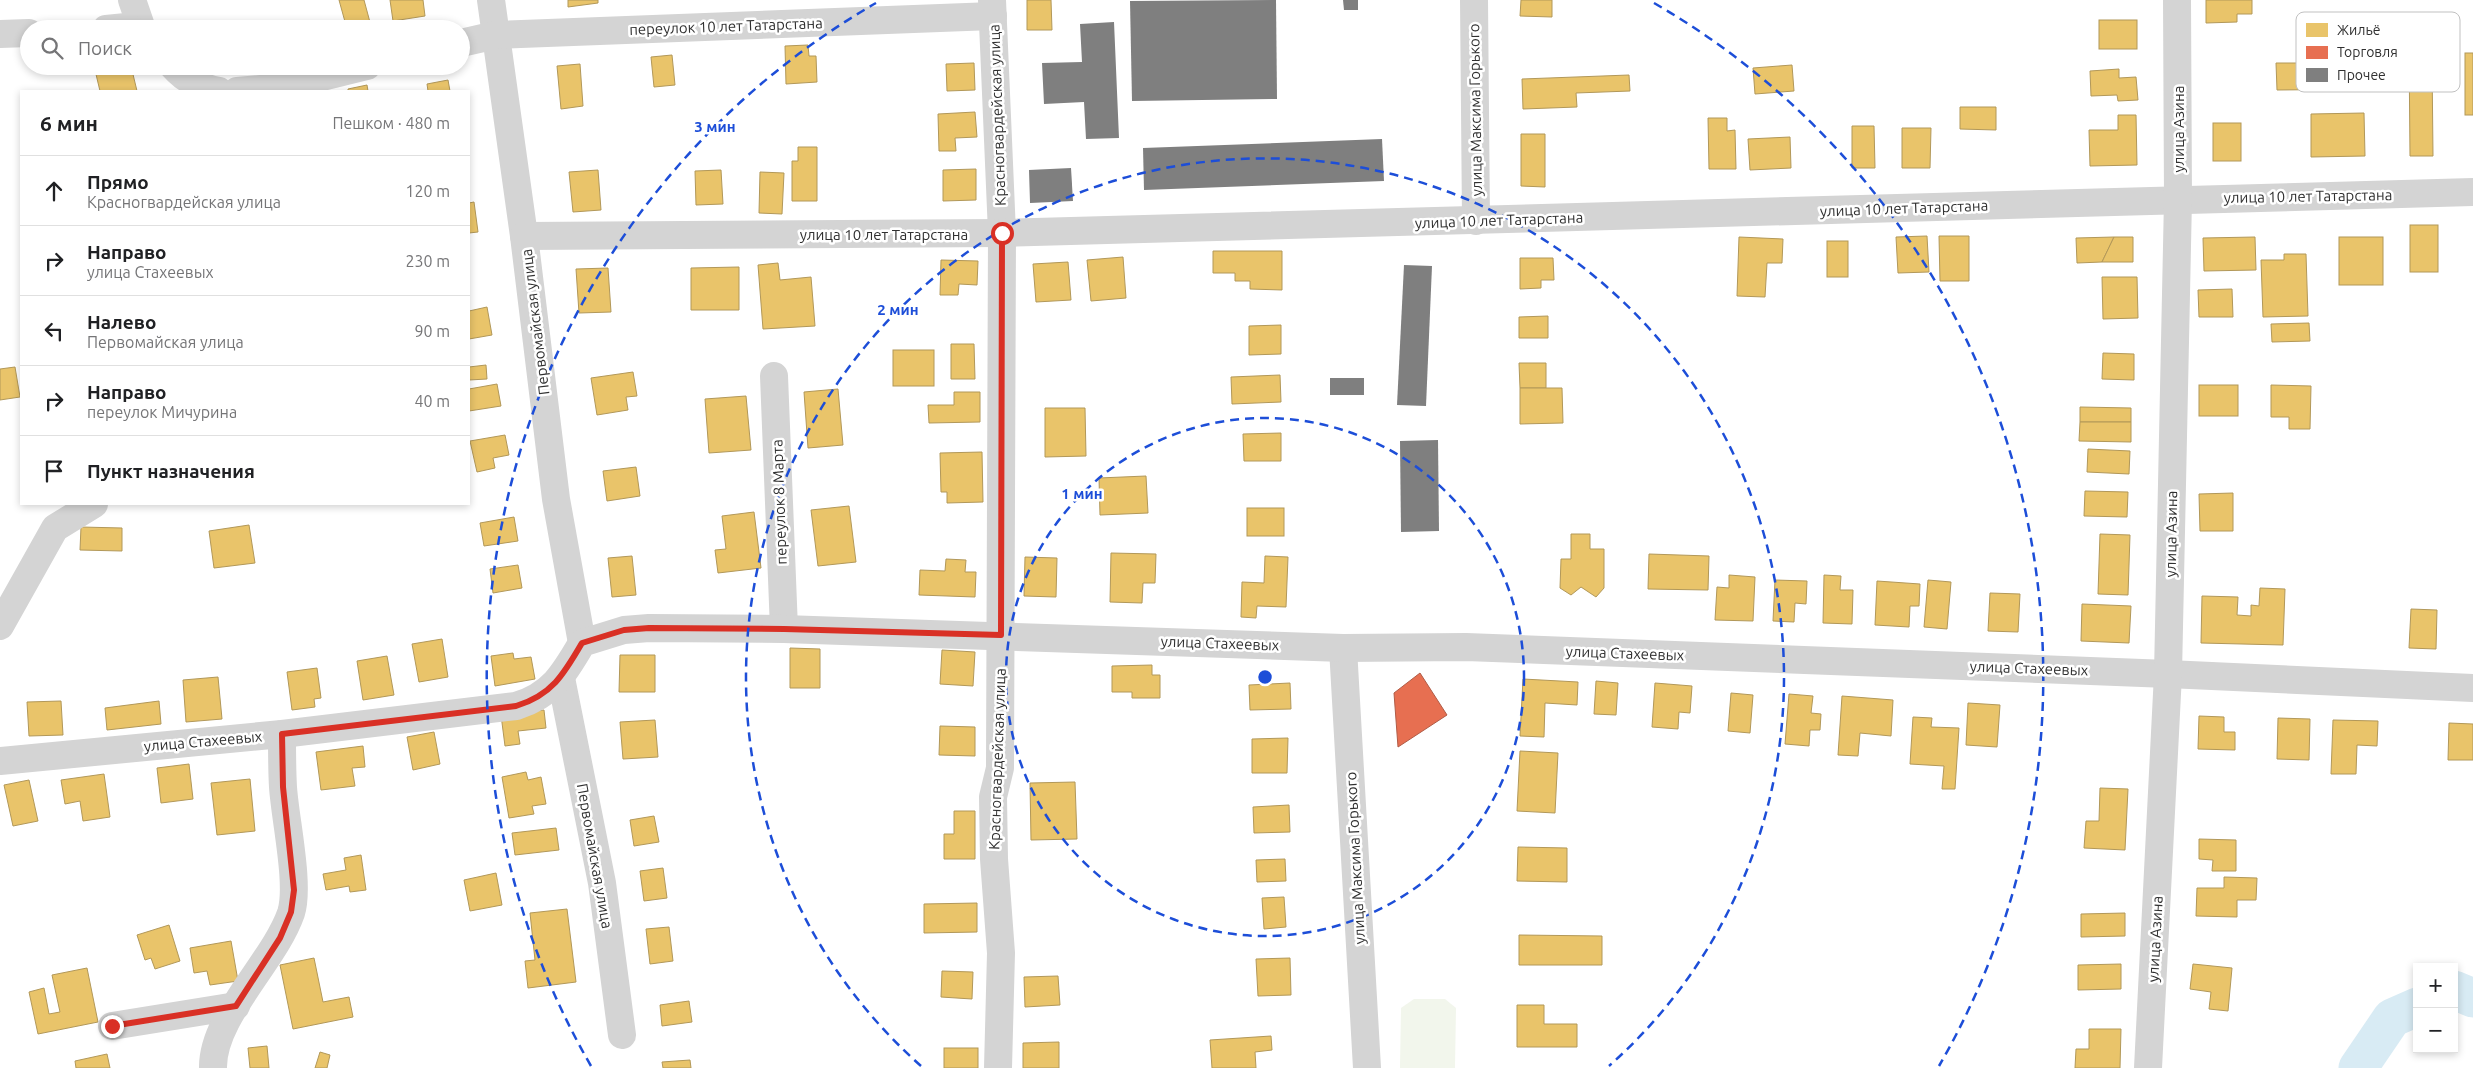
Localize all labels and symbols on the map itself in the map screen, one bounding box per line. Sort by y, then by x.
legend [2296,12,2460,92]
street label: переулок 10 лет Татарстана [629,14,823,38]
text: Жильё [2337,22,2381,38]
street label: улица Максима Горького [1465,23,1485,197]
street label: Красногвардейская улица [985,24,1009,206]
text: Торговля [2337,44,2398,60]
text: Прочее [2337,67,2386,83]
street label: улица Азина [2170,86,2187,172]
text: 3 мин [694,118,736,135]
street label: улица 10 лет Татарстана [2224,186,2392,206]
street label: улица 10 лет Татарстана [1819,197,1989,219]
street label: улица 10 лет Татарстана [1414,209,1584,231]
route start [991,222,1014,245]
street label: улица 10 лет Татарстана [800,226,968,243]
street label: Первомайская улица [518,248,552,396]
text: 2 мин [877,301,919,318]
street label: переулок 8 Марта [768,439,790,565]
text: 1 мин [1061,485,1103,502]
street label: улица Азина [2162,490,2180,578]
street label: улица Стахеевых [1160,632,1280,654]
street label: улица Стахеевых [1565,642,1685,664]
street label: улица Стахеевых [1969,657,2089,679]
street label: Красногвардейская улица [985,668,1009,850]
centre of rings [1256,668,1274,686]
street label: улица Стахеевых [143,727,263,755]
street label: улица Максима Горького [1342,771,1368,945]
street label: Первомайская улица [574,782,616,930]
street label: улица Азина [2144,895,2166,983]
route end [101,1015,124,1038]

